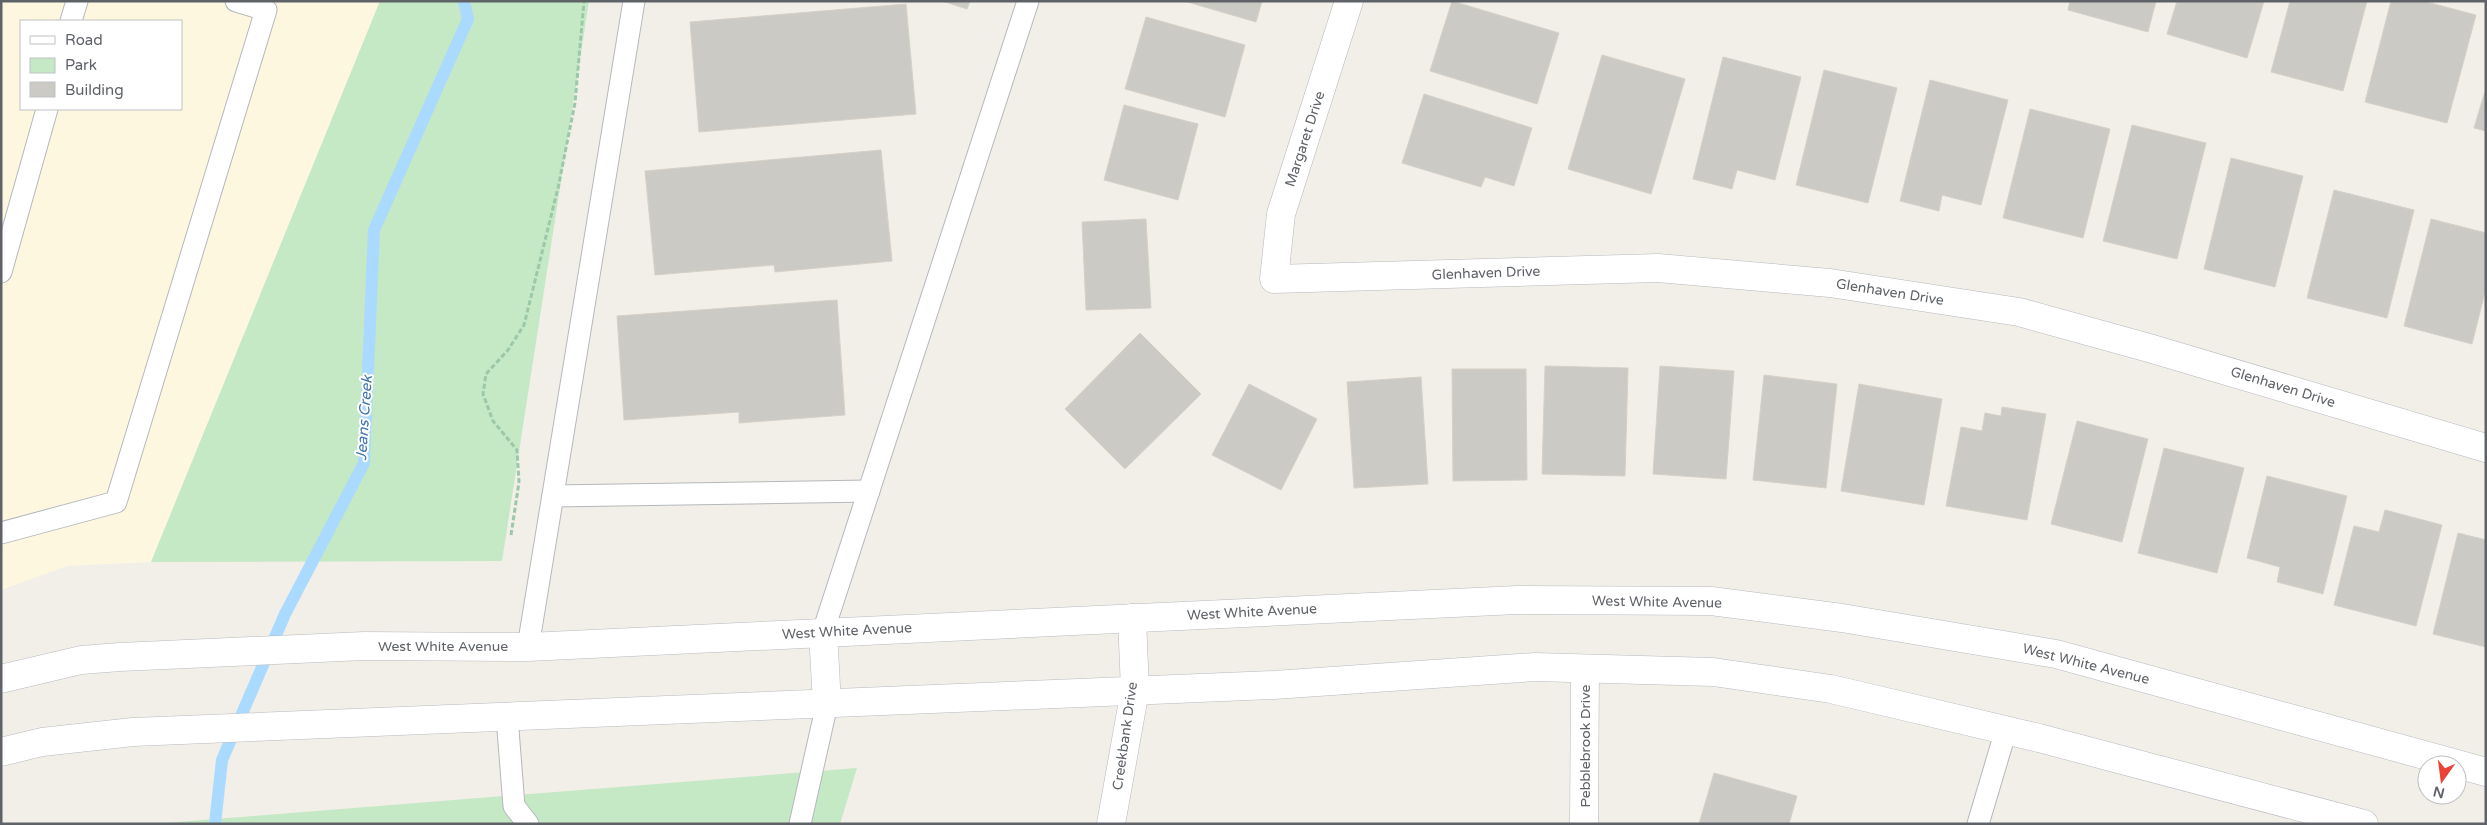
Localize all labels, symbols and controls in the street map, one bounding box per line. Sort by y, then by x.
legend [20,20,182,110]
text: Road [65,31,103,49]
text: Park [65,56,97,74]
text: Building [65,81,124,99]
street label: Margaret Drive [1281,89,1329,189]
street label: Glenhaven Drive [1431,263,1541,283]
street label: Glenhaven Drive [1835,275,1945,309]
street label: Glenhaven Drive [2229,363,2338,411]
water label: Jeans Creek [352,373,376,461]
street label: West White Avenue [1592,592,1722,612]
street label: West White Avenue [1187,600,1318,624]
street label: West White Avenue [782,619,913,643]
street label: West White Avenue [378,638,508,655]
street label: West White Avenue [2021,640,2151,688]
street label: Creekbank Drive [1109,681,1141,791]
street label: Pebblebrook Drive [1577,684,1594,807]
north arrow [2417,755,2467,805]
text: N [2431,783,2446,802]

